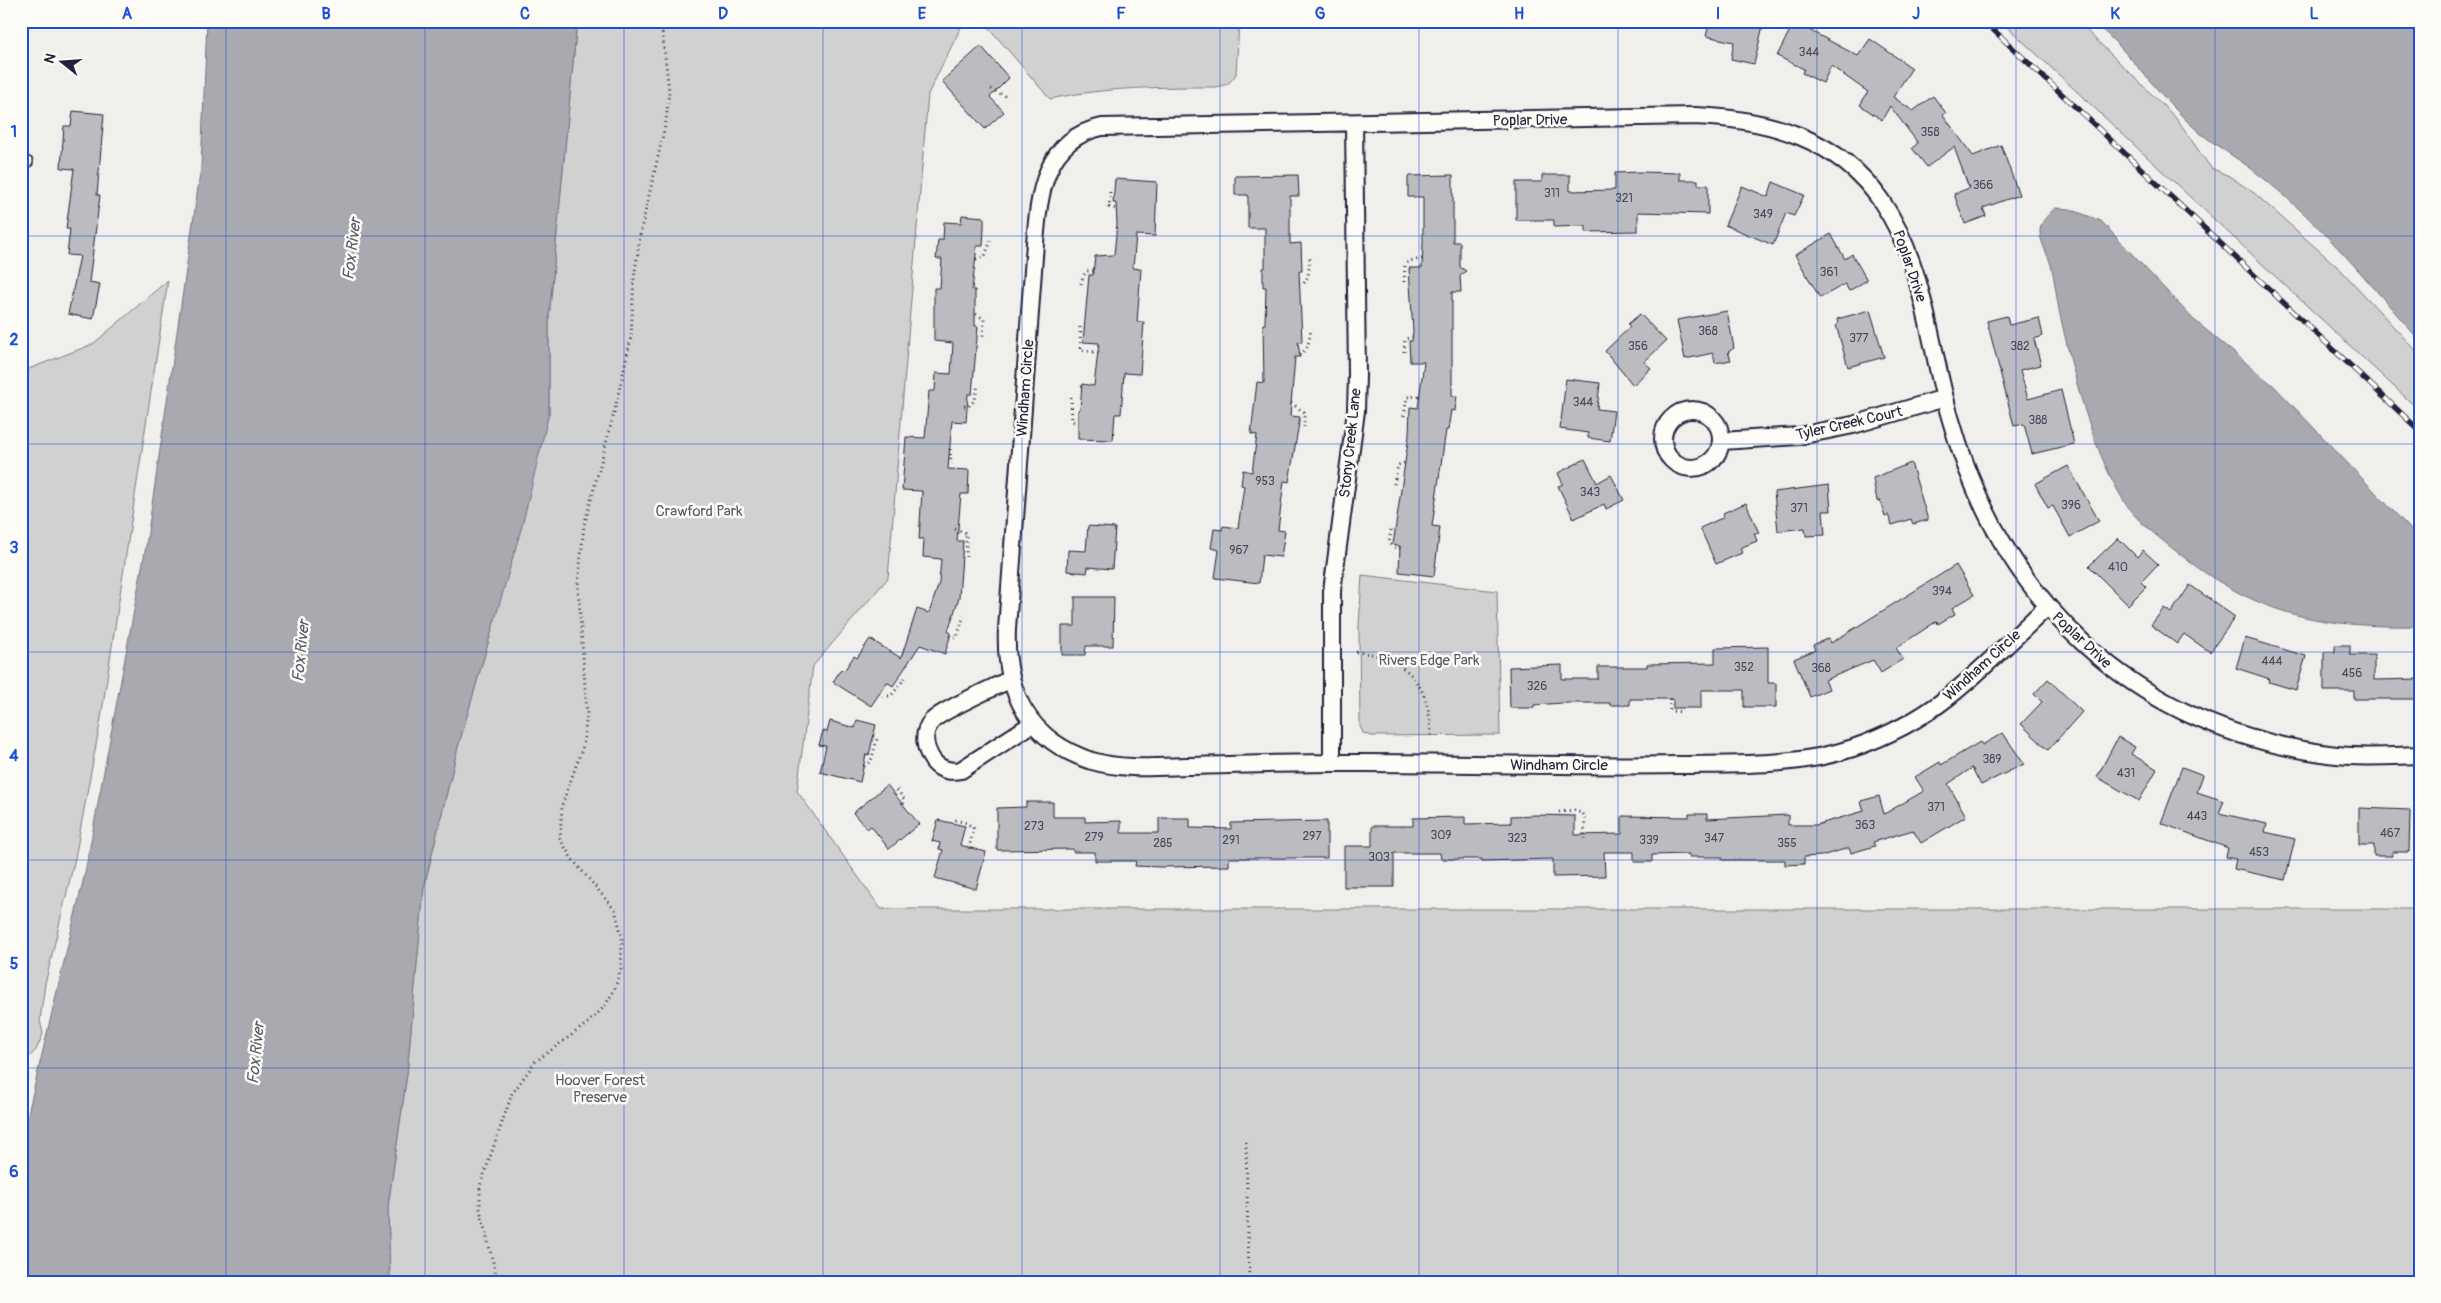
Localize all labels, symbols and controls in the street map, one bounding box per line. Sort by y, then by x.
text: A [122,4,133,24]
text: B [321,4,331,24]
text: C [520,4,530,24]
text: D [718,4,728,24]
text: E [918,4,927,24]
text: F [1116,4,1126,24]
text: G [1315,4,1326,24]
text: H [1514,4,1524,24]
text: I [1716,4,1720,24]
text: J [1912,4,1920,24]
text: K [2110,4,2120,24]
text: L [2309,4,2319,24]
north arrow [38,38,88,88]
house number: 344 [1799,45,1819,60]
text: N [41,51,60,65]
street label: Poplar Drive [1492,110,1568,131]
text: 1 [11,122,17,142]
house number: 358 [1920,125,1940,140]
house number: 366 [1973,178,1993,193]
house number: 311 [1544,186,1560,201]
house number: 321 [1615,191,1633,206]
house number: 349 [1753,207,1773,222]
water label: Fox River [338,215,366,281]
street label: Poplar Drive [1888,228,1931,305]
house number: 361 [1820,265,1838,280]
house number: 368 [1698,324,1718,339]
text: 2 [10,330,19,350]
house number: 377 [1849,331,1869,346]
street label: Windham Circle [1013,338,1038,437]
house number: 356 [1628,339,1648,354]
house number: 382 [2010,339,2030,354]
street label: Stony Creek Lane [1335,387,1366,499]
house number: 344 [1573,395,1593,410]
street label: Tyler Creek Court [1794,402,1905,445]
house number: 388 [2029,413,2047,428]
house number: 953 [1255,474,1275,489]
house number: 343 [1580,485,1600,500]
house number: 396 [2061,498,2081,513]
house number: 371 [1790,501,1808,516]
park label: Crawford Park [656,502,743,521]
text: 3 [10,538,19,558]
house number: 967 [1229,543,1249,558]
house number: 410 [2108,560,2128,575]
house number: 394 [1932,584,1952,599]
street label: Poplar Drive [2048,608,2116,673]
water label: Fox River [288,617,314,683]
street label: Windham Circle [1940,625,2025,705]
park label: Rivers Edge Park [1379,651,1480,670]
house number: 444 [2262,654,2282,669]
house number: 352 [1734,660,1754,675]
house number: 368 [1811,661,1831,676]
house number: 456 [2342,666,2362,681]
house number: 326 [1527,679,1547,694]
text: 4 [9,746,19,766]
house number: 389 [1983,752,2001,767]
street label: Windham Circle [1510,756,1608,775]
house number: 431 [2117,766,2135,781]
house number: 371 [1927,800,1945,815]
house number: 443 [2187,809,2208,824]
house number: 363 [1855,818,1875,833]
house number: 273 [1024,819,1044,834]
house number: 467 [2380,826,2401,841]
house number: 309 [1430,828,1452,843]
house number: 297 [1302,829,1322,844]
house number: 279 [1084,830,1104,845]
house number: 323 [1507,831,1527,846]
house number: 347 [1704,831,1725,846]
house number: 291 [1222,833,1240,848]
house number: 339 [1639,833,1659,848]
house number: 285 [1153,836,1173,851]
house number: 355 [1777,836,1797,851]
house number: 453 [2249,845,2269,860]
house number: 303 [1368,850,1390,865]
text: 5 [10,954,19,974]
water label: Fox River [243,1019,269,1085]
park label: Hoover Forest Preserve [555,1071,646,1107]
text: 6 [9,1162,19,1182]

